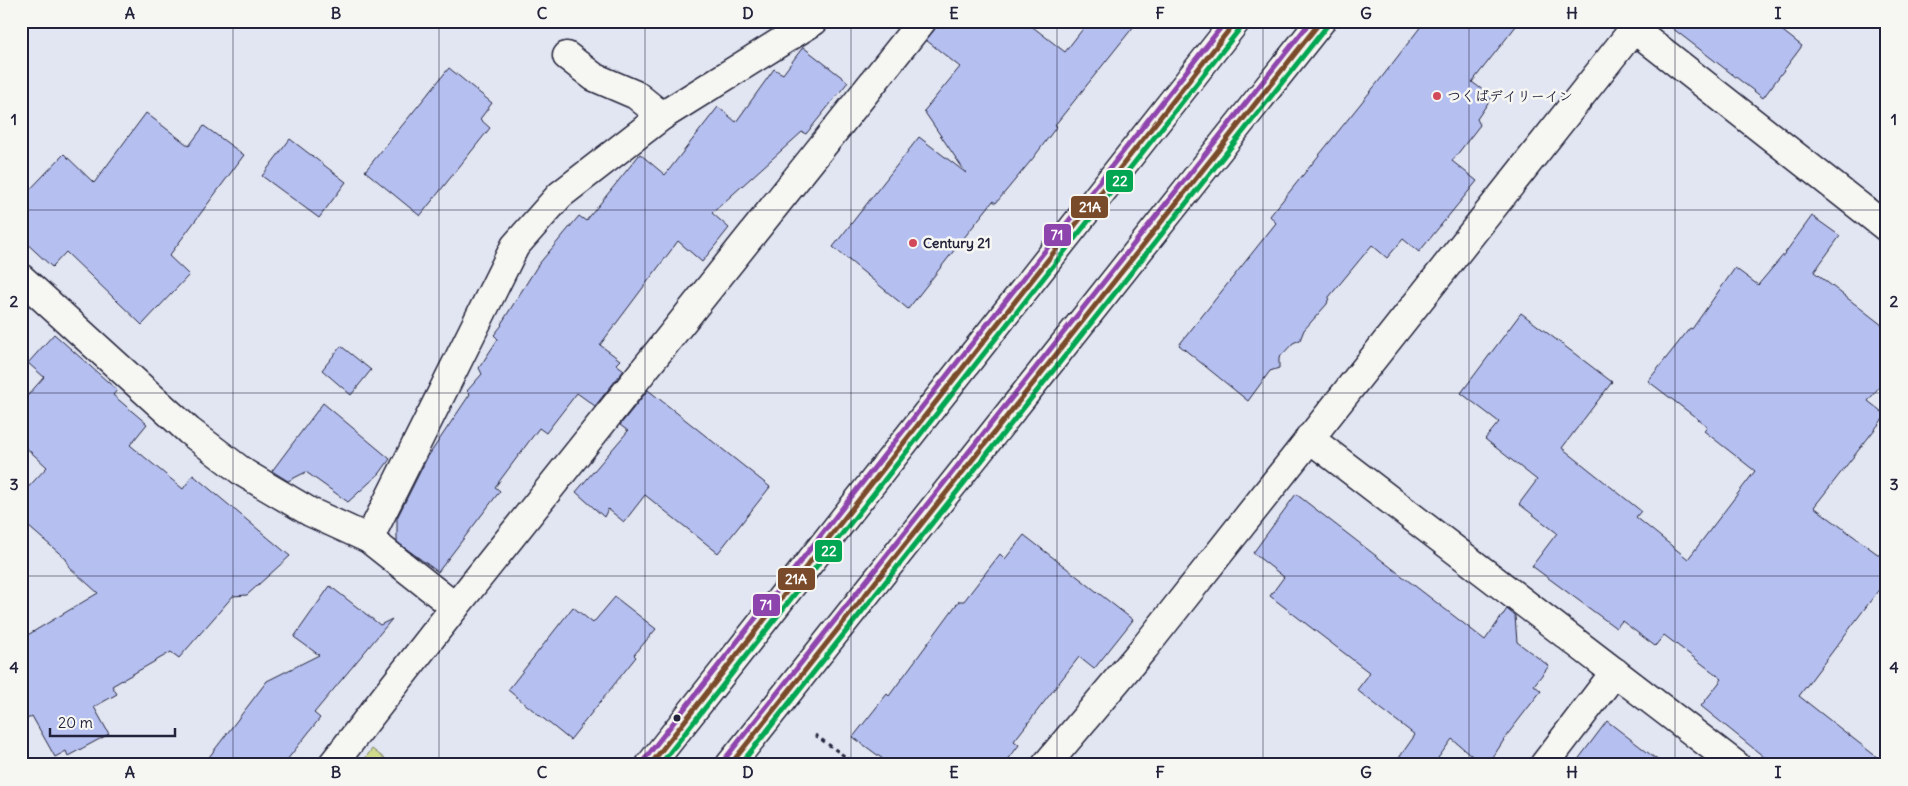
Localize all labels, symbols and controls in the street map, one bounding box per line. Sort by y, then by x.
text: A [125,3,135,23]
text: B [331,3,342,23]
text: C [537,3,548,23]
text: D [742,3,754,23]
text: E [949,3,959,23]
text: F [1155,3,1165,23]
text: G [1360,3,1372,23]
text: H [1566,3,1578,23]
text: I [1775,3,1782,23]
place label: つくばデイリーイン [1447,87,1573,105]
marker: つくばデイリーイン [1431,90,1443,102]
text: 1 [11,109,17,129]
text: 1 [1891,109,1897,129]
line badge: 22 [1105,169,1134,193]
text: 22 [1112,172,1128,190]
line badge: 21A [1070,195,1109,219]
text: 21A [1079,198,1101,216]
line badge: 71 [1043,223,1072,247]
text: 71 [1051,226,1063,244]
place label: Century 21 [923,234,991,252]
marker: Century 21 [907,237,919,249]
text: 2 [10,291,19,311]
text: 2 [1890,291,1899,311]
text: 3 [9,474,19,494]
text: 3 [1889,474,1899,494]
line badge: 22 [814,539,843,563]
text: 22 [821,542,837,560]
line badge: 21A [777,567,816,591]
text: 21A [785,570,807,588]
line badge: 71 [752,593,781,617]
text: 71 [760,596,772,614]
text: 4 [9,657,19,677]
text: 4 [1889,657,1899,677]
scale bar [50,706,175,738]
text: 20 m [58,713,93,732]
unlabelled marker [672,713,682,723]
text: A [125,762,135,782]
text: B [331,762,342,782]
text: C [537,762,548,782]
text: D [742,762,754,782]
text: E [949,762,959,782]
text: F [1155,762,1165,782]
text: G [1360,762,1372,782]
text: H [1566,762,1578,782]
text: I [1775,762,1782,782]

